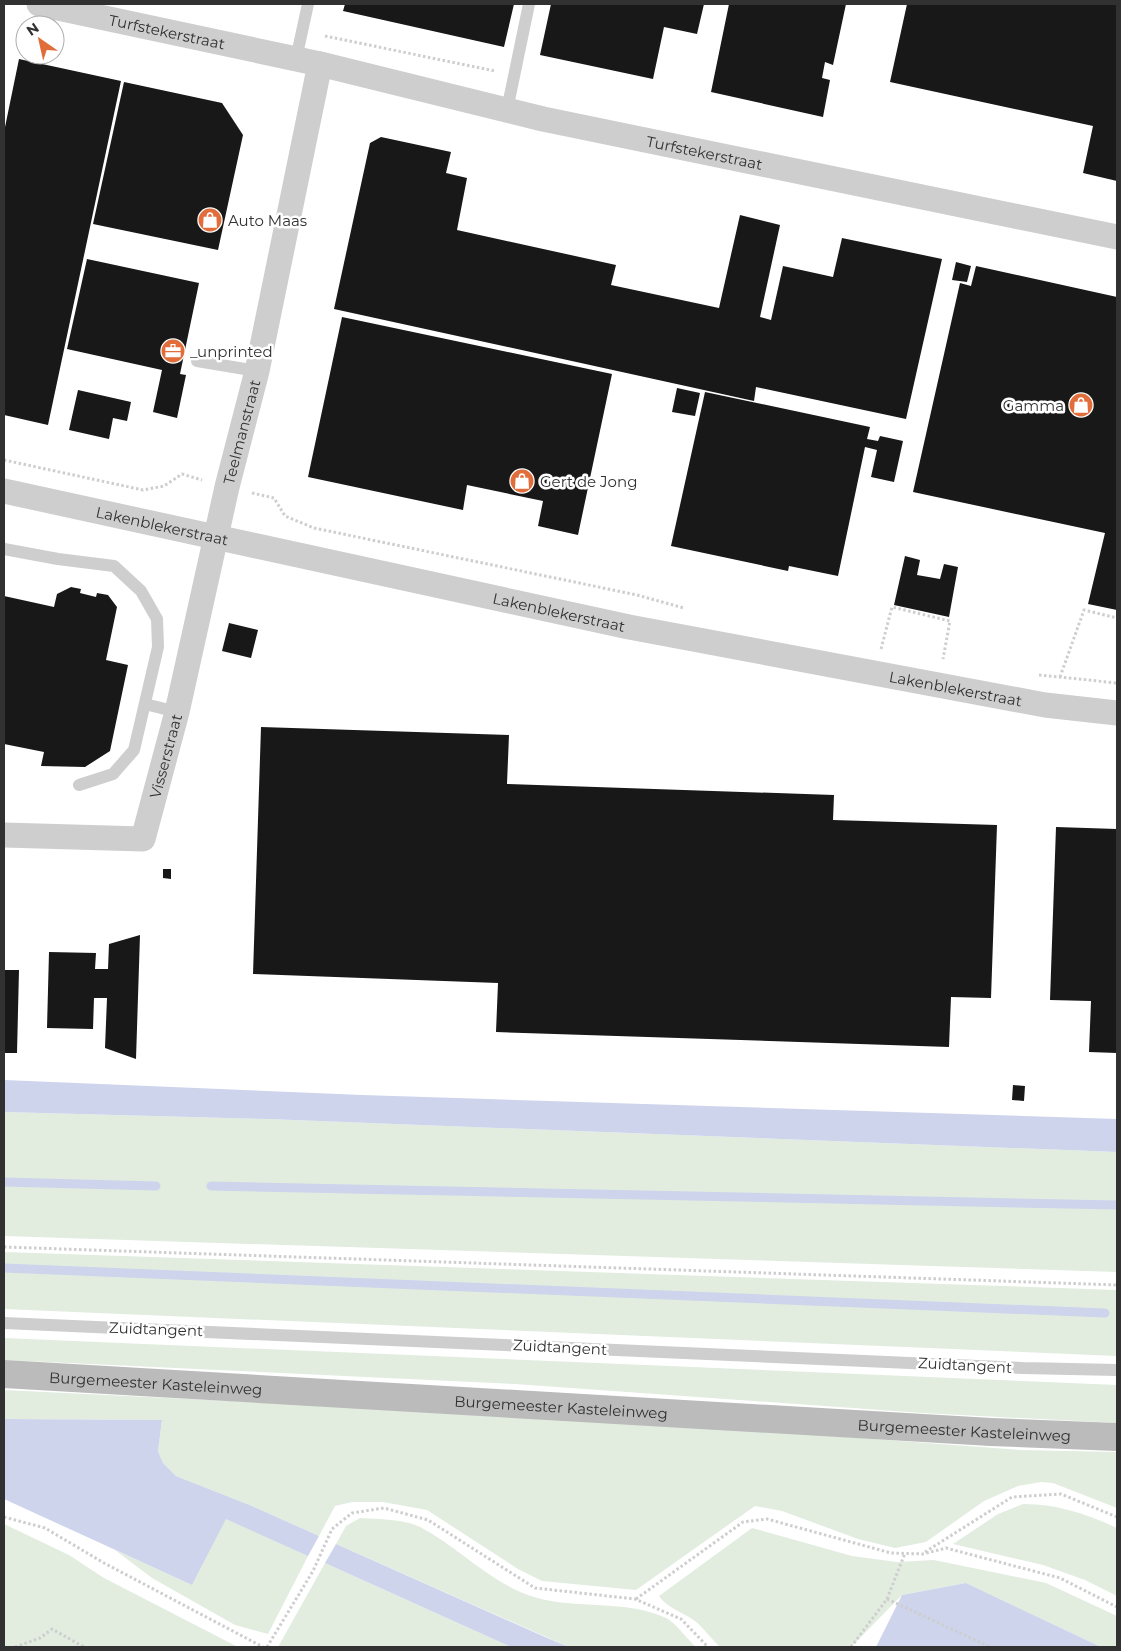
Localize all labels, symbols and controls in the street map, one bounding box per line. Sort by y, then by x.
street label: Turfstekerstraat [107,10,227,53]
north arrow [15,15,65,65]
text: N [23,19,42,40]
street label: Turfstekerstraat [645,131,764,173]
shop icon: Auto Maas [197,207,223,233]
place label: Auto Maas [228,211,307,230]
office icon: _unprinted [160,338,186,364]
place label: _unprinted [190,342,273,361]
street label: Teelmanstraat [219,377,264,486]
shop icon: Gamma [1068,392,1094,418]
place label: Gamma [1003,396,1064,415]
shop icon: Gert de Jong [509,468,535,494]
place label: Gert de Jong [540,472,637,491]
street label: Lakenblekerstraat [94,502,230,549]
street label: Lakenblekerstraat [491,588,627,635]
street label: Lakenblekerstraat [887,666,1024,710]
street label: Visserstraat [145,712,186,800]
street label: Zuidtangent [109,1318,203,1340]
street label: Zuidtangent [512,1335,608,1359]
street label: Zuidtangent [917,1353,1013,1377]
street label: Burgemeester Kasteleinweg [48,1367,263,1399]
street label: Burgemeester Kasteleinweg [454,1391,668,1422]
street label: Burgemeester Kasteleinweg [857,1415,1072,1445]

